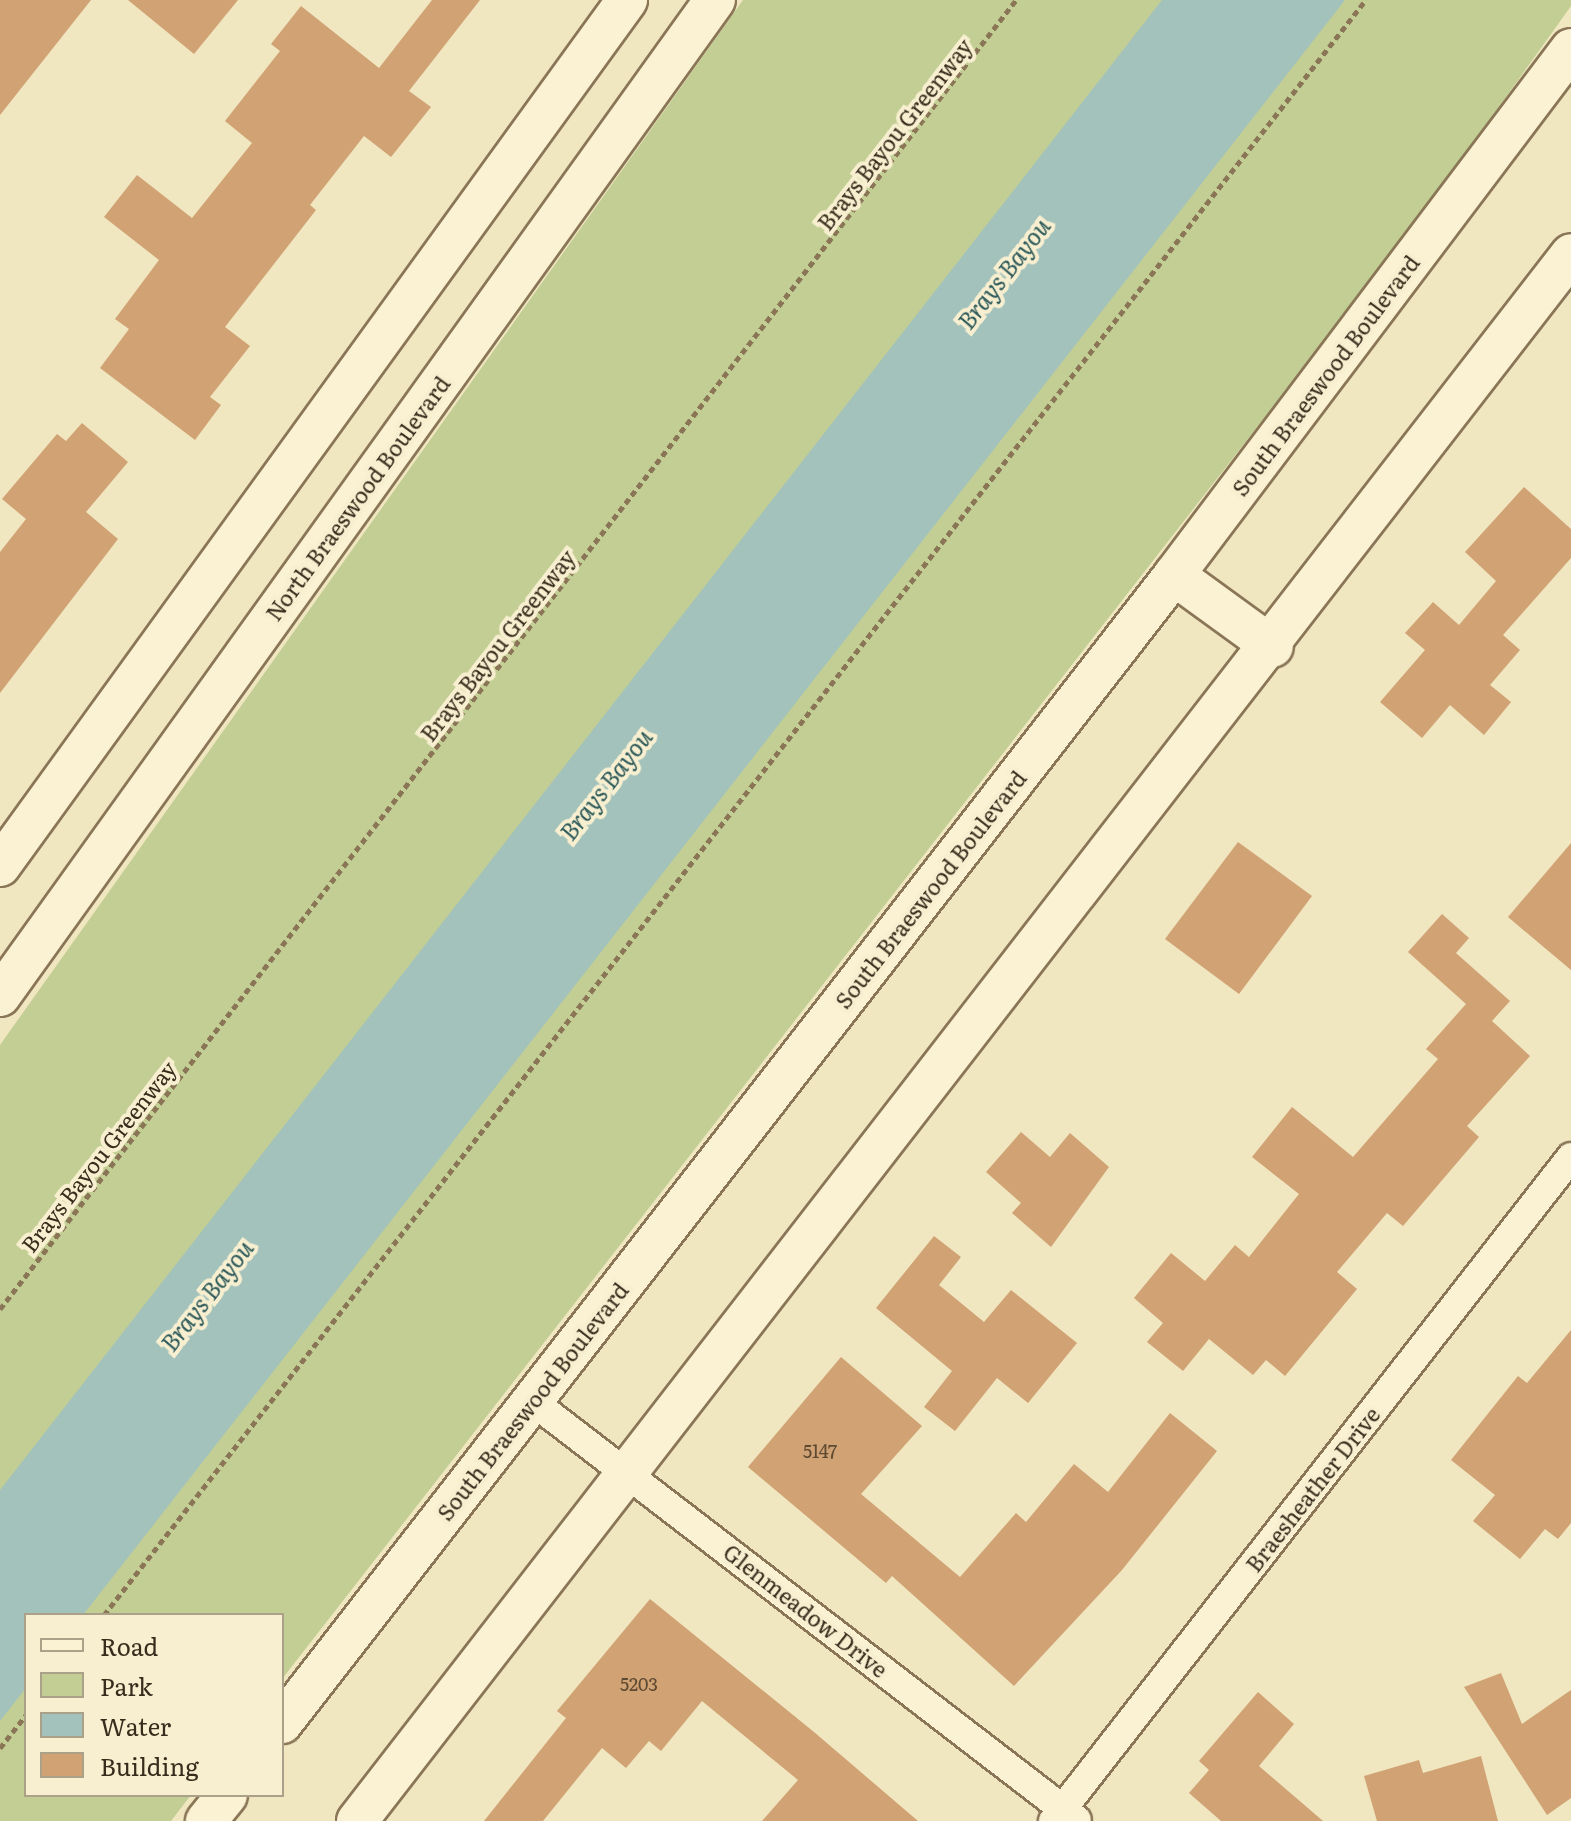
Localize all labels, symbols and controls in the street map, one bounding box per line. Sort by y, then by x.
street label: Brays Bayou Greenway [811,33,977,235]
water label: Brays Bayou [951,212,1055,334]
street label: South Braeswood Boulevard [1226,249,1424,501]
street label: North Braeswood Boulevard [259,371,455,625]
street label: Brays Bayou Greenway [414,544,580,746]
water label: Brays Bayou [553,723,657,845]
street label: South Braeswood Boulevard [829,765,1031,1013]
street label: Brays Bayou Greenway [15,1055,181,1257]
water label: Brays Bayou [154,1234,258,1356]
street label: South Braeswood Boulevard [431,1277,633,1525]
street label: Braesheather Drive [1239,1401,1385,1577]
house number: 5147 [803,1440,837,1462]
street label: Glenmeadow Drive [719,1538,893,1682]
legend [24,1613,284,1797]
text: Road [100,1628,158,1663]
text: Park [100,1668,153,1703]
house number: 5203 [620,1673,658,1695]
text: Water [100,1708,171,1743]
text: Building [100,1748,199,1783]

